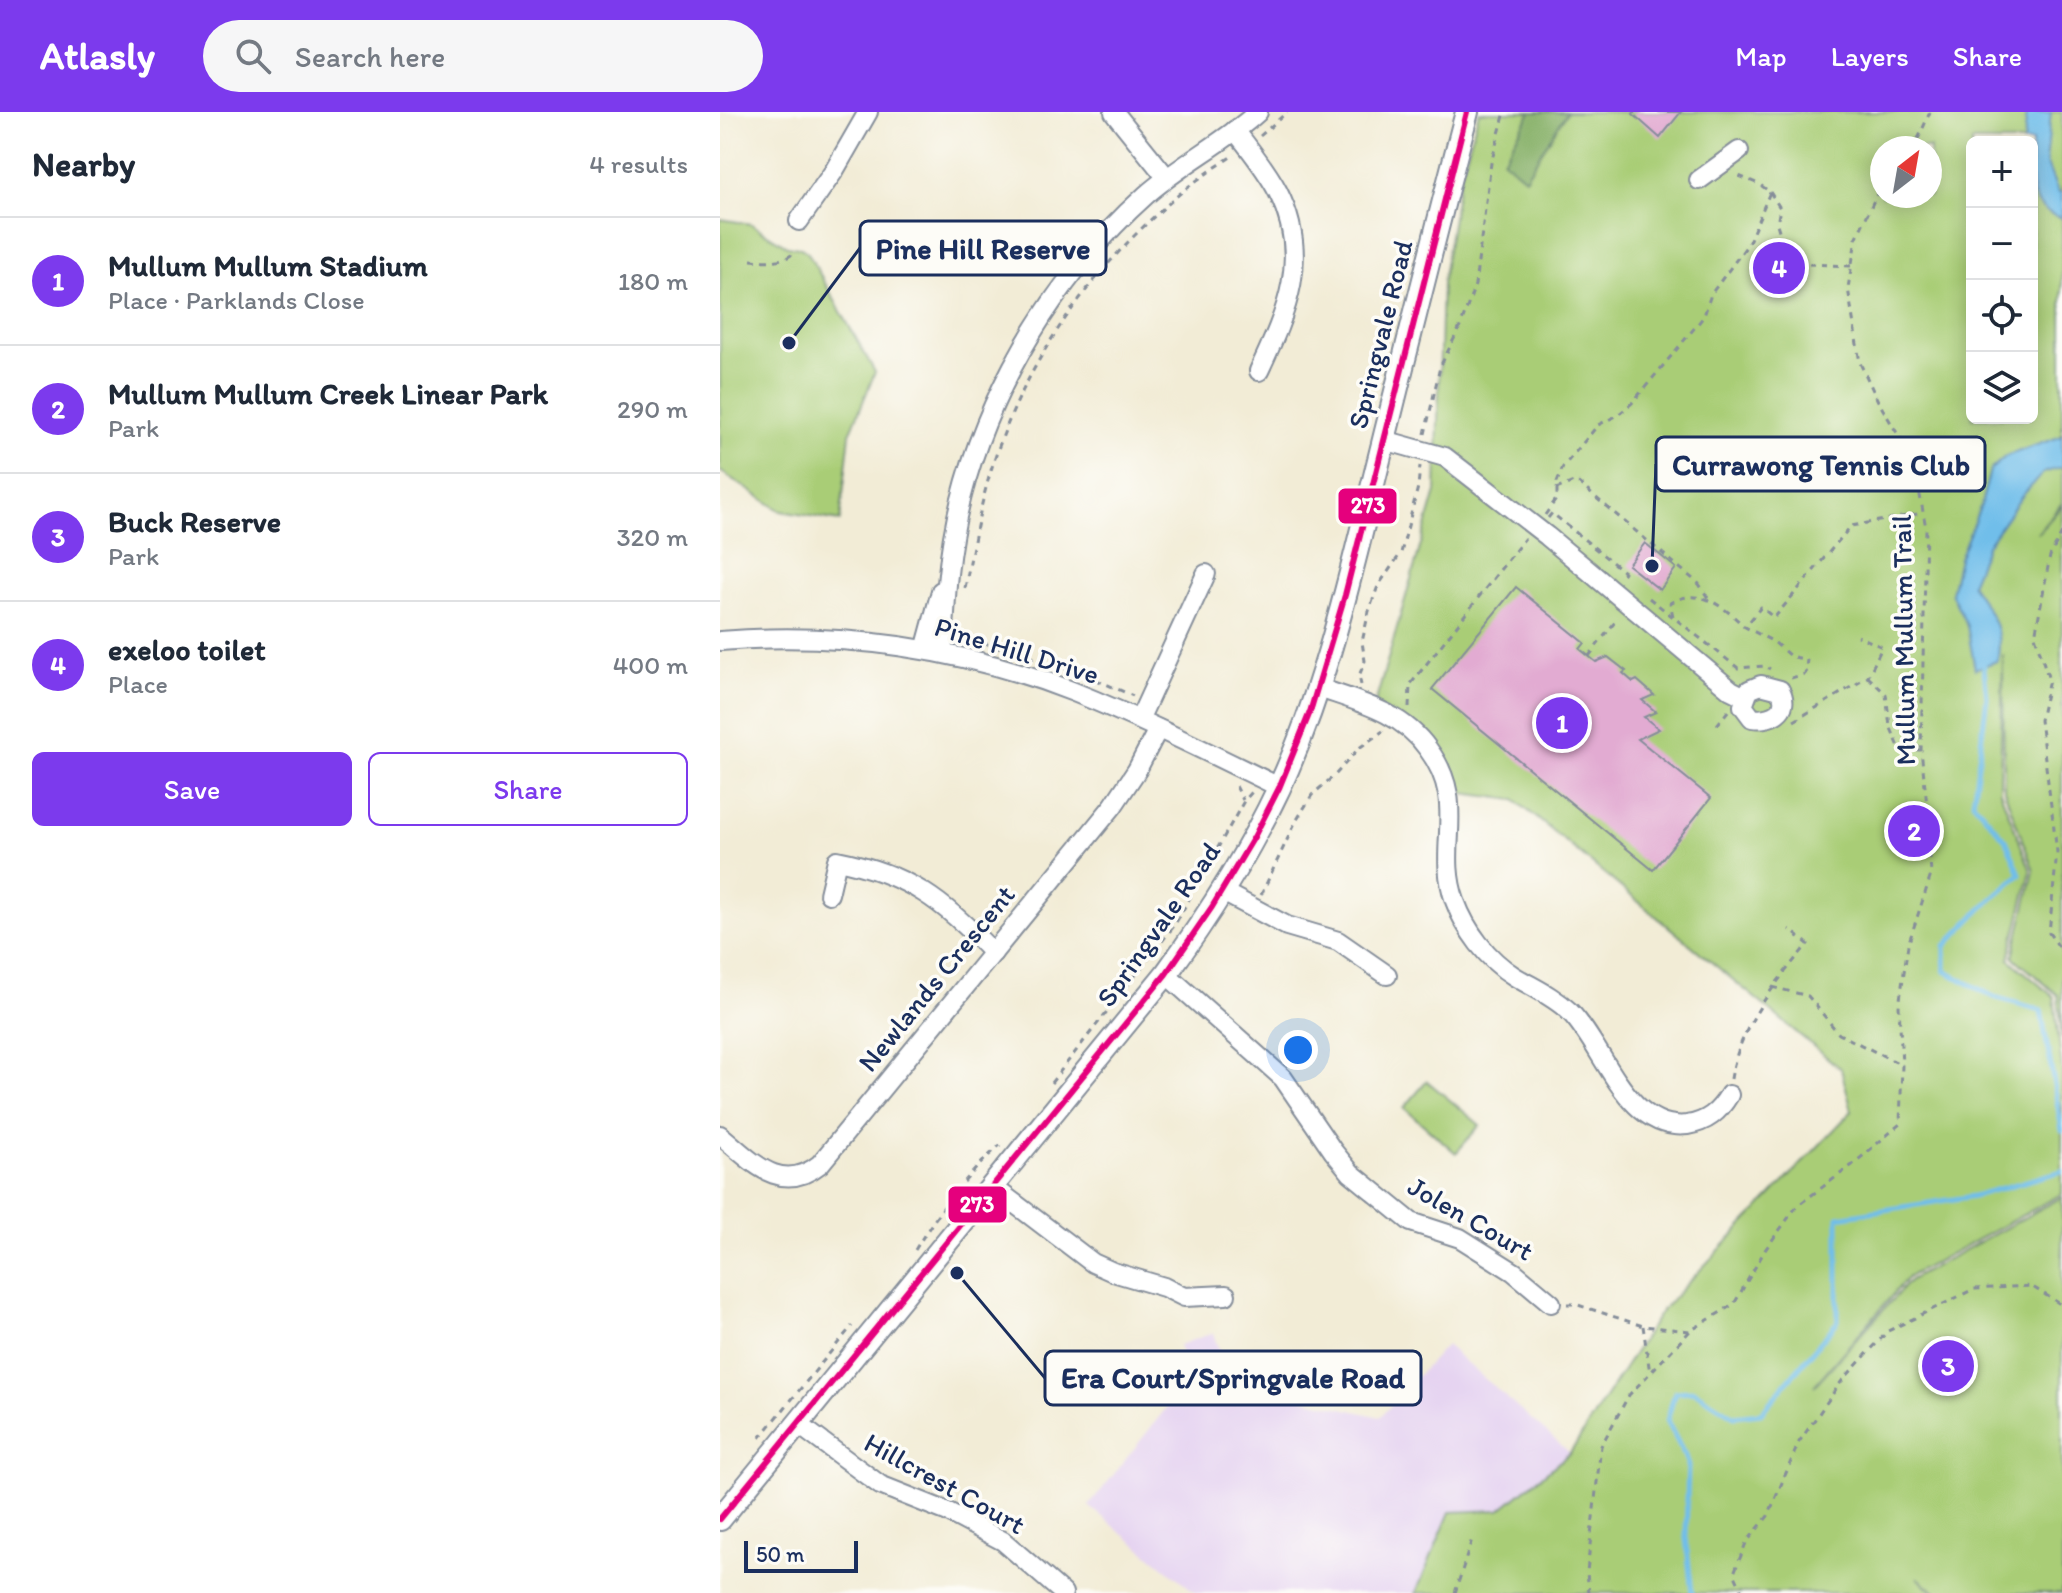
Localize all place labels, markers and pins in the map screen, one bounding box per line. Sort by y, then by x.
callout: Pine Hill Reserve [860,221,1106,275]
pin: 4 [1753,238,1805,298]
callout: Currawong Tennis Club [1656,437,1985,491]
pin: 1 [1536,693,1588,753]
pin: 2 [1888,801,1940,861]
pin: 3 [1922,1336,1974,1396]
callout: Era Court/Springvale Road [1045,1351,1421,1405]

